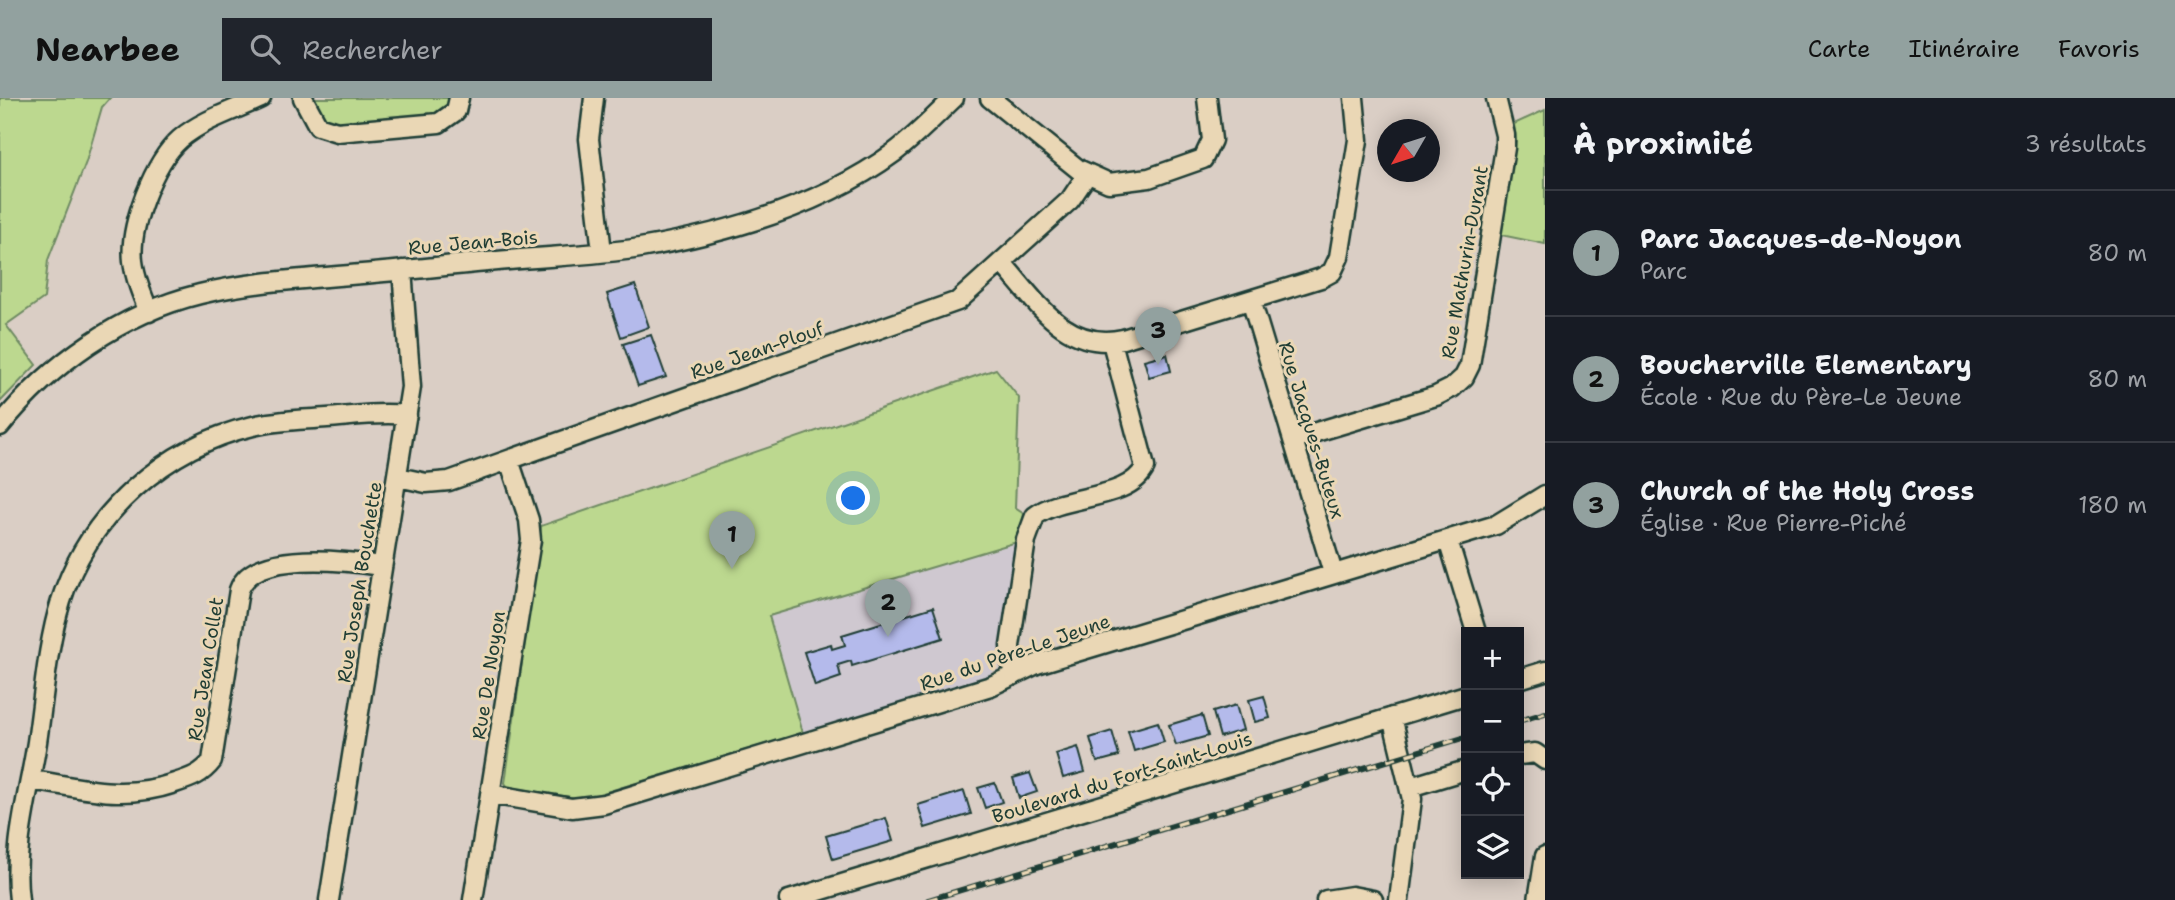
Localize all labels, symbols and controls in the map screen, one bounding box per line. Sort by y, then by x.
search box [222,18,712,81]
text: Nearbee [35,27,180,72]
icon: search [246,30,284,68]
text: Rechercher [302,32,443,67]
text: Carte [1808,33,1871,65]
text: Itinéraire [1909,33,2020,65]
text: Favoris [2058,33,2140,65]
north arrow [1377,119,1440,182]
text: À proximité [1573,123,1753,164]
text: 3 résultats [2025,129,2147,159]
street label: Rue Mathurin-Durant [1435,163,1494,361]
text: Parc Jacques-de-Noyon [1640,221,1961,256]
street label: Rue Jean-Bois [407,224,539,261]
text: 1 [1591,238,1601,268]
text: 80 m [2088,238,2147,268]
text: Parc [1640,256,1687,286]
pin: 3 [1135,307,1181,365]
street label: Rue Jean-Plouf [687,316,828,385]
street label: Rue Jacques-Buteux [1273,339,1350,522]
text: Boucherville Elementary [1640,347,1972,382]
text: 2 [1588,364,1604,394]
text: 80 m [2088,364,2147,394]
text: École · Rue du Père-Le Jeune [1640,382,1962,412]
text: Church of the Holy Cross [1640,473,1974,508]
street label: Rue Joseph Bouchette [331,480,388,684]
your location [836,481,870,515]
text: 3 [1588,490,1604,520]
text: 180 m [2078,490,2147,520]
text: Église · Rue Pierre-Piché [1640,508,1907,538]
pin: 1 [709,511,755,569]
pin: 2 [865,579,911,637]
street label: Rue Jean Collet [182,595,229,743]
street label: Rue du Père-Le Jeune [917,608,1113,697]
street label: Rue De Noyon [466,609,511,741]
map controls [1461,627,1524,879]
button: + [1461,627,1524,690]
button: − [1461,690,1524,753]
street label: Boulevard du Fort-Saint-Louis [989,726,1255,829]
button: locate [1461,753,1524,816]
button: layers [1461,816,1524,879]

